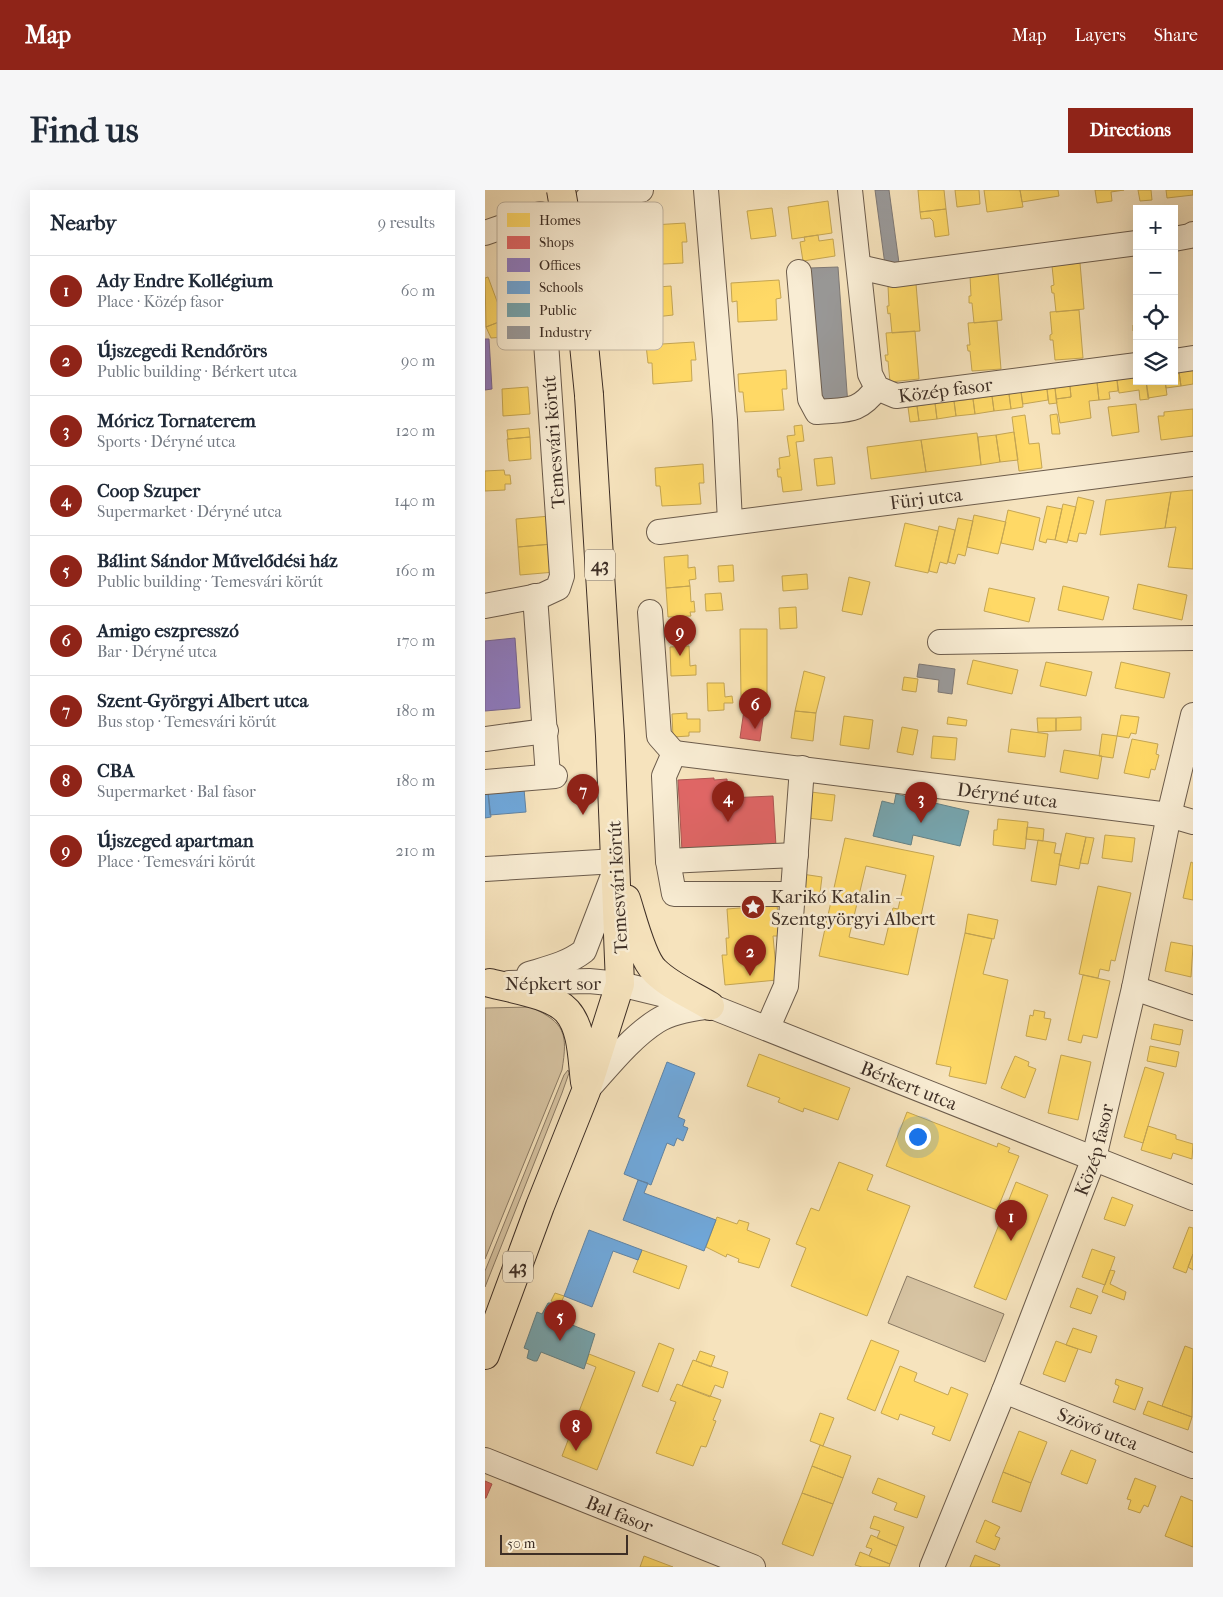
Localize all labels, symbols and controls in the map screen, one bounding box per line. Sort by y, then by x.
text: Map [25,21,71,49]
text: Map [1012,25,1046,46]
text: Layers [1074,25,1126,46]
text: Share [1154,25,1198,46]
button: Directions [1068,108,1193,153]
text: Find us [30,110,139,151]
legend [497,202,663,350]
map controls [1133,205,1178,385]
button: + [1133,205,1178,250]
text: Nearby [50,211,116,235]
text: Homes [539,212,581,229]
text: 9 results [378,213,435,232]
text: Shops [539,234,574,251]
button: − [1133,250,1178,295]
text: Offices [539,257,581,274]
text: Ady Endre Kollégium [97,270,273,292]
text: Schools [539,279,583,296]
text: 1 [63,281,69,300]
text: 60 m [401,281,435,300]
text: Place · Közép fasor [97,292,223,311]
button: locate [1133,295,1178,340]
text: Public [539,302,577,319]
text: Industry [539,324,592,341]
text: Újszegedi Rendőrörs [97,340,267,362]
button: layers [1133,340,1178,385]
text: 2 [62,351,70,370]
text: 90 m [401,351,435,370]
text: Public building · Bérkert utca [97,362,297,381]
street label: Közép fasor [897,374,995,408]
street label: Temesvári körút [538,375,570,509]
text: Móricz Tornaterem [97,410,256,432]
text: 3 [63,421,69,440]
text: 120 m [396,421,435,440]
text: Sports · Déryné utca [97,432,236,451]
text: Coop Szuper [97,480,200,502]
street label: Fürj utca [888,483,964,515]
text: 4 [61,491,71,510]
text: 140 m [394,491,435,510]
text: Supermarket · Déryné utca [97,502,282,521]
text: Bálint Sándor Művelődési ház [97,550,338,572]
road number: 43 [585,550,615,580]
text: 5 [63,561,69,580]
text: 160 m [395,561,435,580]
text: Public building · Temesvári körút [97,572,323,591]
pin: 9 [664,615,696,656]
text: Amigo eszpresszó [97,620,239,642]
text: 6 [62,631,70,650]
text: 170 m [396,631,435,650]
text: Bar · Déryné utca [97,642,217,661]
pin: 6 [739,688,771,729]
text: Szent-Györgyi Albert utca [97,690,308,712]
text: 7 [62,701,70,720]
text: 180 m [396,701,435,720]
text: Bus stop · Temesvári körút [97,712,277,731]
text: CBA [97,760,134,782]
text: 8 [62,771,70,790]
text: 180 m [396,771,435,790]
pin: 7 [567,774,599,815]
street label: Déryné utca [956,779,1059,813]
pin: 4 [712,781,744,822]
text: Supermarket · Bal fasor [97,782,256,801]
pin: 3 [905,782,937,823]
street label: Temesvári körút [604,820,632,954]
text: Újszeged apartman [97,830,254,852]
text: 9 [62,841,70,860]
text: 210 m [396,841,435,860]
text: Place · Temesvári körút [97,852,256,871]
place label: Karikó Katalin - Szentgyörgyi Albert [771,886,936,930]
place icon: Karikó Katalin - Szentgyörgyi Albert [740,894,766,920]
pin: 2 [734,935,766,976]
street label: Népkert sor [505,973,602,995]
street label: Bérkert utca [857,1057,960,1115]
street label: Közép fasor [1070,1101,1119,1199]
your location [905,1124,931,1150]
pin: 1 [995,1200,1027,1241]
road number: 43 [503,1252,533,1282]
pin: 5 [544,1300,576,1341]
street label: Szövő utca [1054,1403,1141,1455]
pin: 8 [560,1410,592,1451]
street label: Bal fasor [583,1491,657,1538]
scale bar [500,1532,627,1555]
text: 50 m [507,1535,535,1552]

